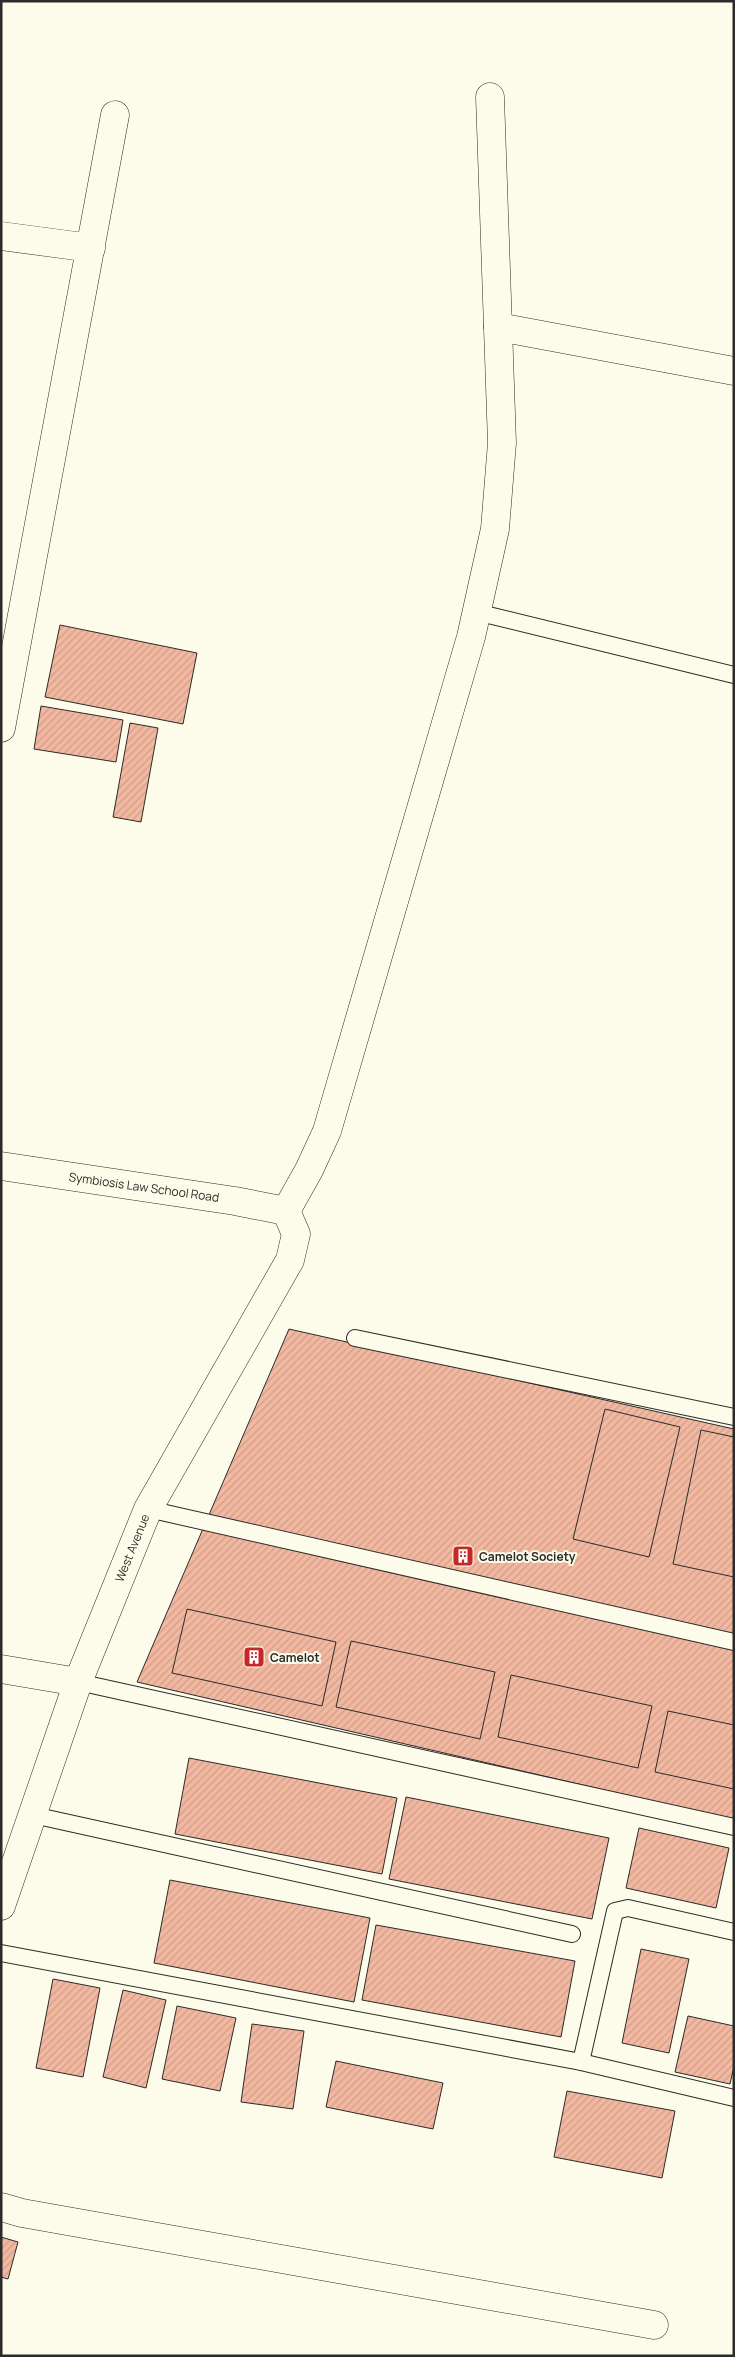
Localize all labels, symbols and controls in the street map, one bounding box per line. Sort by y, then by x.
street label: Symbiosis Law School Road [68,1168,220,1206]
street label: West Avenue [111,1511,153,1585]
building icon: Camelot Society [451,1544,475,1568]
place label: Camelot Society [479,1548,576,1565]
building icon: Camelot [242,1645,266,1669]
place label: Camelot [270,1649,320,1666]

